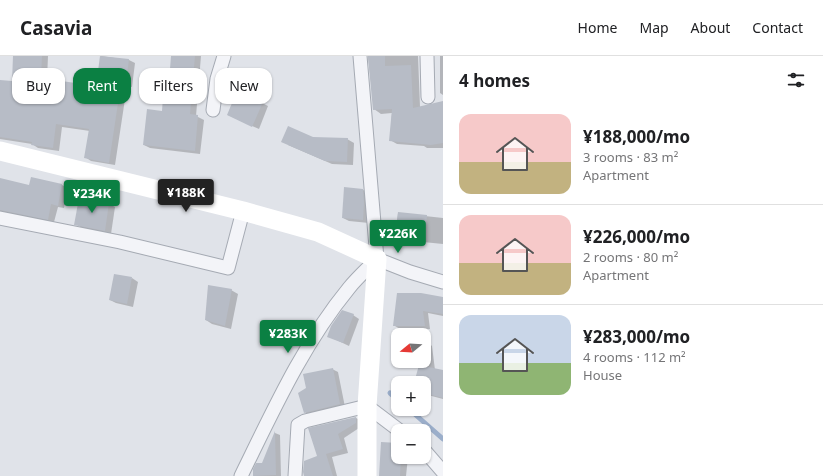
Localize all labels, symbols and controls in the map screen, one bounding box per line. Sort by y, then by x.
text: Casavia [20,15,92,41]
text: Home [578,18,617,37]
text: Map [639,18,669,37]
text: About [691,18,730,37]
text: Contact [752,18,803,37]
chip: Buy [12,68,65,104]
chip: Rent [73,68,131,104]
chip: Filters [139,68,207,104]
chip: New [215,68,272,104]
text: 4 homes [459,69,530,92]
icon: filters [785,69,807,91]
text: ¥188,000/mo [583,125,690,148]
icon: home [491,130,539,178]
text: 3 rooms · 83 m² [583,148,678,166]
text: Apartment [583,166,649,184]
pin: ¥188K [158,179,214,213]
pin: ¥234K [64,180,120,214]
text: ¥188K [167,183,205,201]
text: ¥234K [73,184,111,202]
pin: ¥226K [370,220,426,254]
text: ¥226K [379,224,417,242]
text: ¥226,000/mo [583,225,690,248]
icon: home [491,231,539,279]
text: 2 rooms · 80 m² [583,248,678,266]
text: Apartment [583,266,649,284]
pin: ¥283K [260,320,316,354]
text: ¥283K [269,324,307,342]
text: ¥283,000/mo [583,325,690,348]
north arrow [391,328,431,368]
map controls [391,328,431,464]
icon: home [491,331,539,379]
text: 4 rooms · 112 m² [583,348,686,366]
text: House [583,366,622,384]
button: + [391,376,431,416]
button: − [391,424,431,464]

